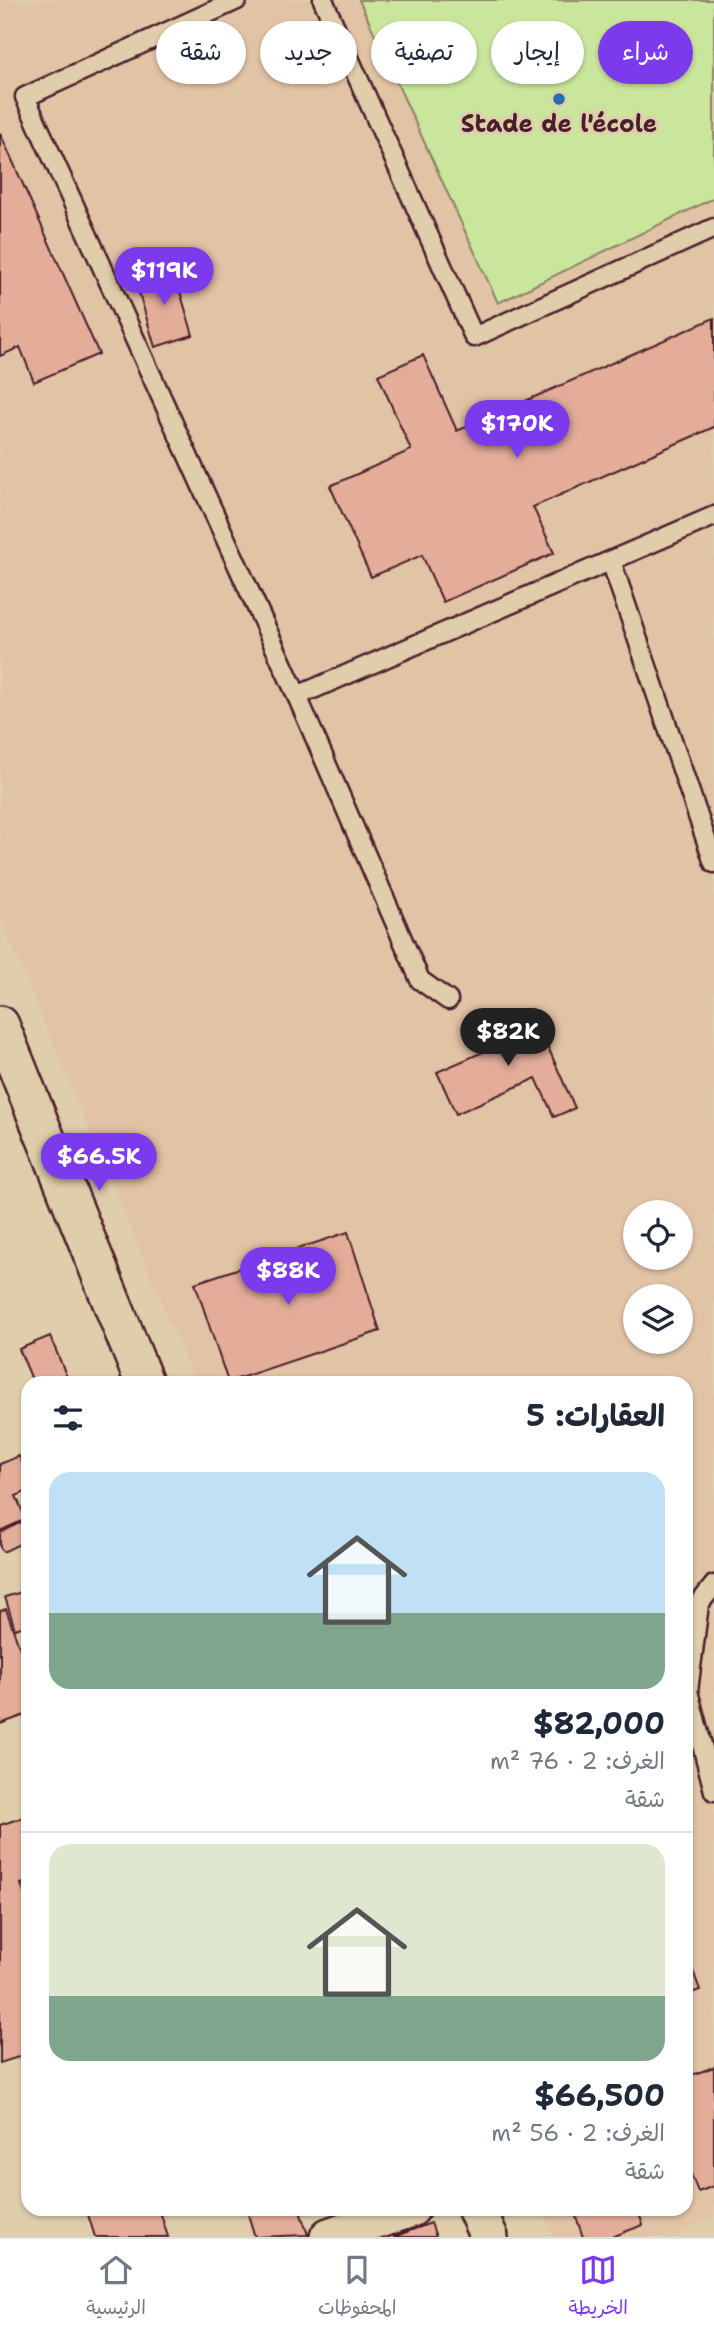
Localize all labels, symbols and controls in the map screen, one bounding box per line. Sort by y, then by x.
chip: شقة [156,21,246,84]
chip: جديد [260,21,357,84]
chip: تصفية [371,21,477,84]
chip: إيجار [491,21,584,84]
chip: شراء [598,21,693,84]
marker: Stade de l'école [551,91,567,107]
place label: Stade de l'école [461,108,657,140]
pin: $119K [115,247,213,307]
text: $119K [131,255,197,285]
pin: $170K [468,400,566,460]
text: $170K [481,408,553,438]
pin: $82K [467,1009,549,1068]
text: $82K [476,1016,540,1046]
pin: $66.5K [42,1134,156,1193]
text: $66.5K [57,1141,141,1171]
map controls [623,1200,693,1354]
button: locate [623,1200,693,1270]
pin: $88K [247,1248,329,1307]
text: $88K [256,1255,320,1285]
button: layers [623,1284,693,1354]
text: العقارات: 5 [526,1395,665,1436]
icon: filters [49,1399,87,1437]
icon: home [294,1517,420,1643]
text: $82,000 [533,1703,665,1744]
text: الغرف: 2 · 76 m² [490,1746,665,1776]
text: شقة [625,1784,665,1814]
icon: home [294,1889,420,2015]
text: $66,500 [534,2075,665,2116]
text: الغرف: 2 · 56 m² [491,2118,665,2148]
text: شقة [625,2156,665,2186]
tab: الرئيسية [86,2251,146,2324]
tab: المحفوظات [318,2251,396,2324]
tab: الخريطة [569,2251,628,2324]

